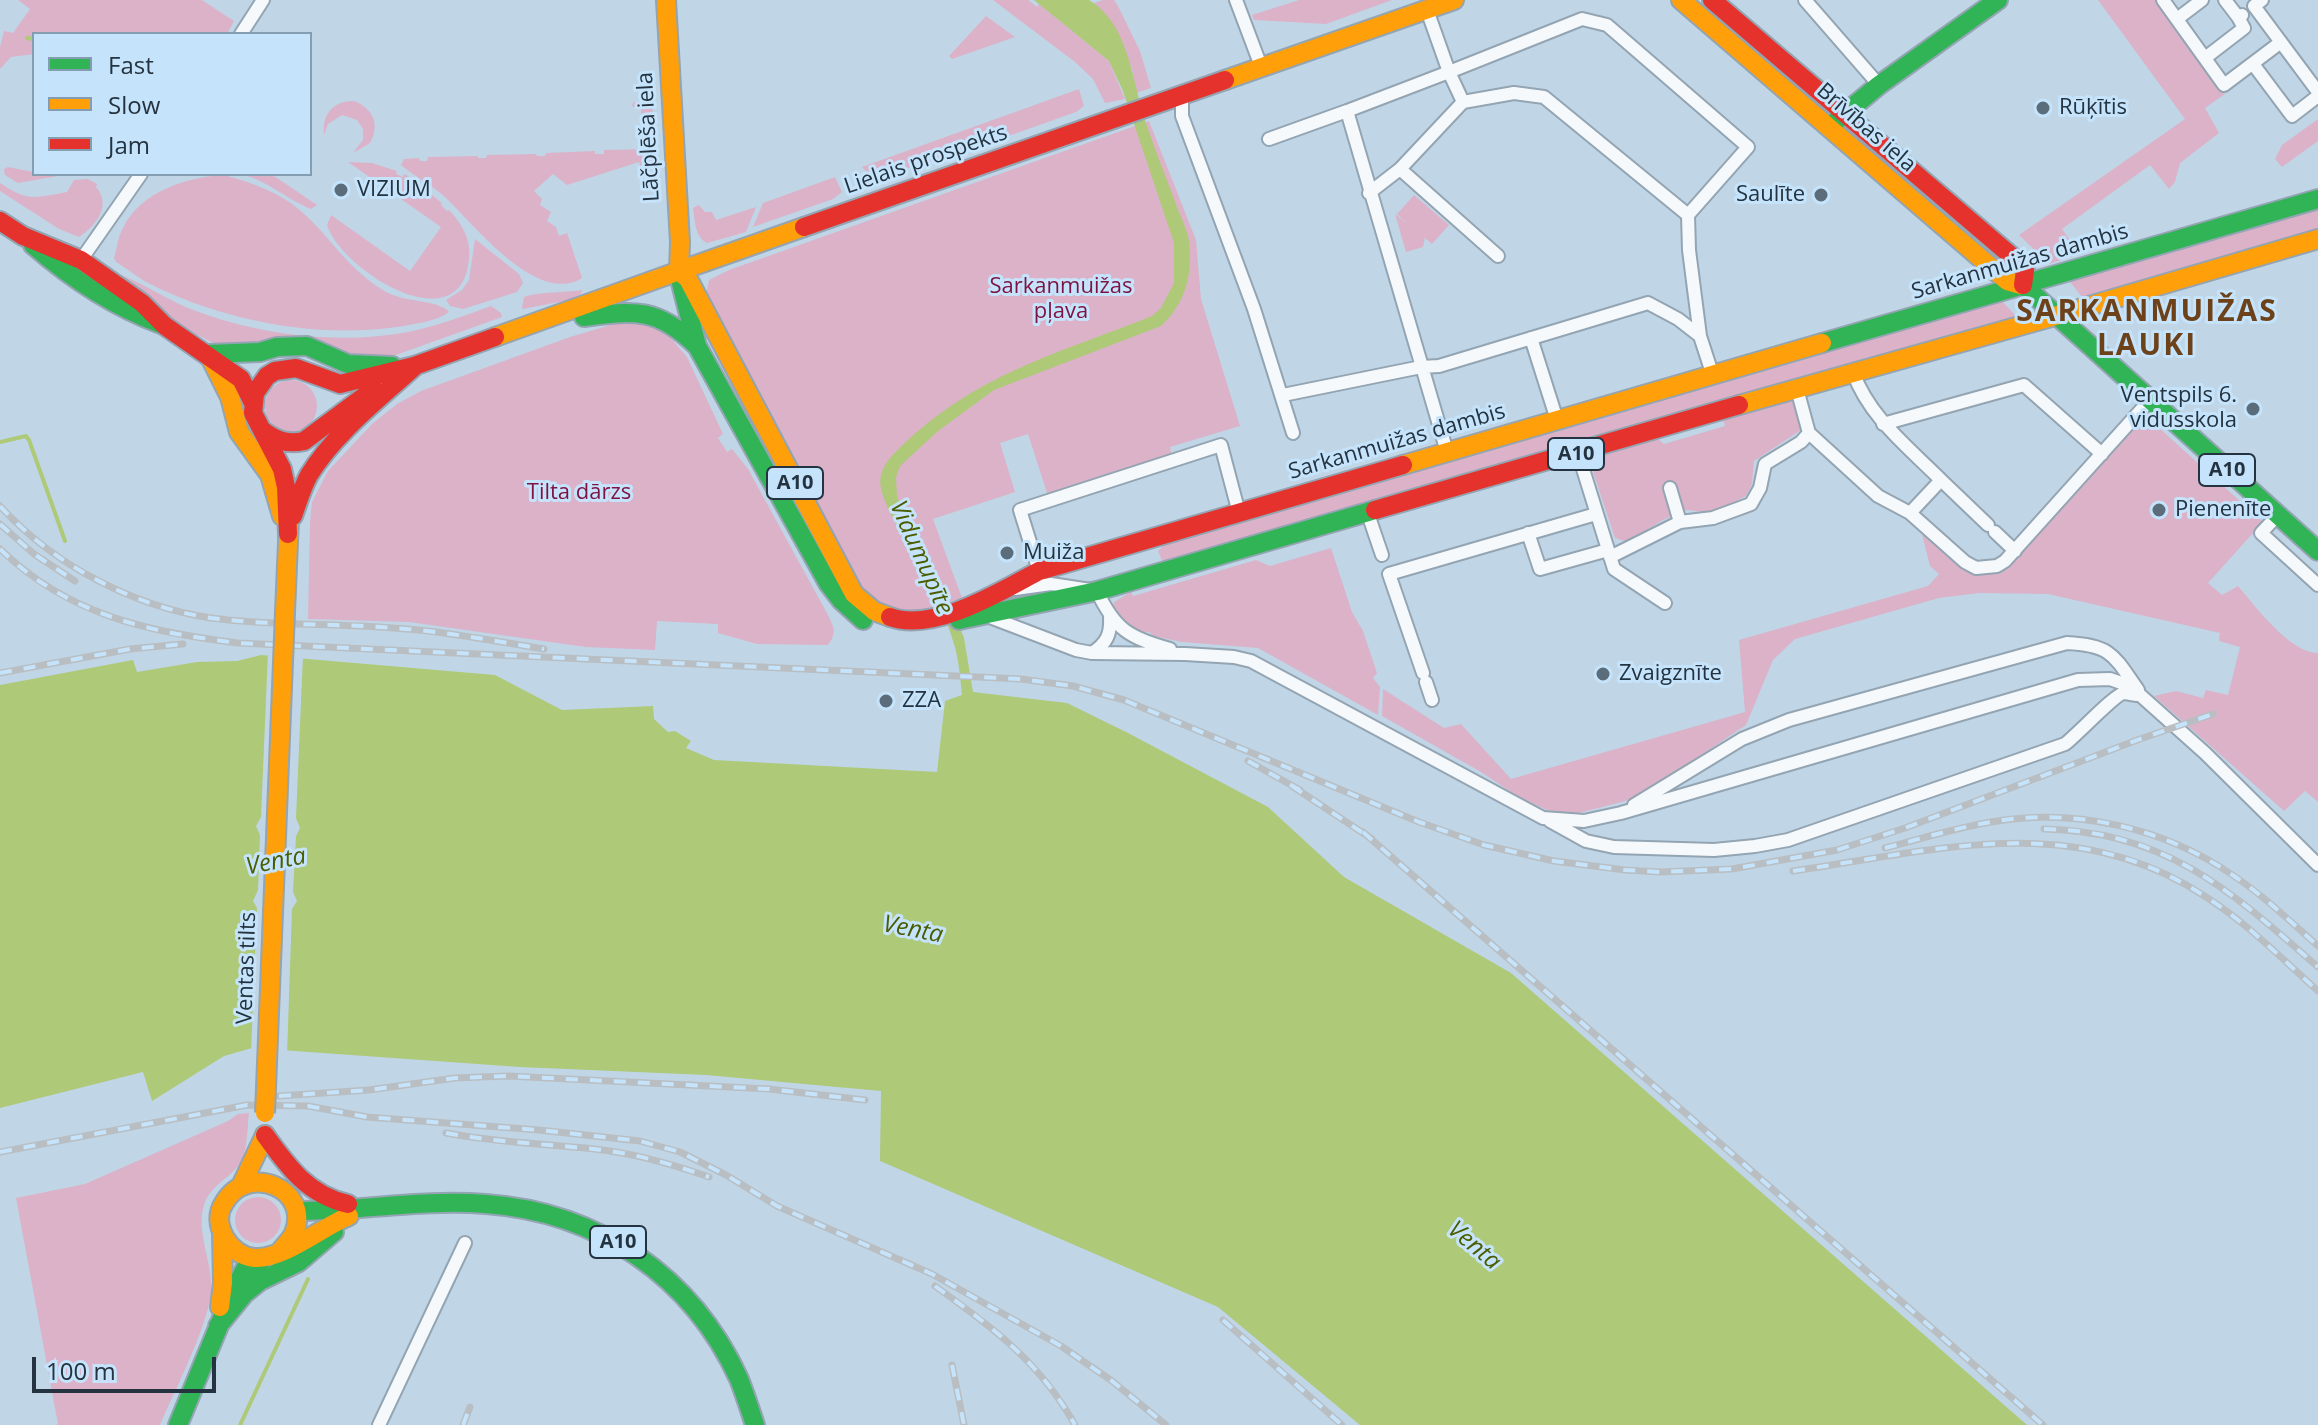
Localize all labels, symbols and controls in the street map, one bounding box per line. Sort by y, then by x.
legend [32,32,312,176]
text: Fast [108,48,154,81]
street label: Lāčplēša iela [632,72,666,202]
street label: Brīvības iela [1811,78,1921,178]
text: Slow [108,88,160,121]
place label: Rūķītis [2059,95,2127,121]
marker: Rūķītis [2034,99,2052,117]
street label: Lielais prospekts [841,120,1011,200]
text: Jam [108,128,150,161]
place label: VIZIUM [357,177,431,203]
marker: VIZIUM [332,181,350,199]
place label: Saulīte [1736,182,1805,208]
marker: Saulīte [1812,186,1830,204]
street label: Sarkanmuižas dambis [1909,218,2131,306]
park label: Sarkanmuižas pļava [990,274,1132,326]
district label: SARKANMUIŽAS LAUKI [2016,294,2278,364]
place label: Ventspils 6. vidusskola [2121,383,2237,434]
street label: Sarkanmuižas dambis [1286,398,1508,486]
marker: Ventspils 6. vidusskola [2244,400,2262,418]
road number: A10 [1548,438,1604,470]
road number: A10 [2199,454,2255,486]
road number: A10 [767,467,823,499]
park label: Tilta dārzs [527,480,631,506]
water label: Vidumupīte [883,497,959,619]
place label: Pienenīte [2175,497,2271,523]
marker: Pienenīte [2150,501,2168,519]
place label: Muiža [1023,540,1084,566]
marker: Muiža [998,544,1016,562]
place label: Zvaigznīte [1619,661,1722,687]
marker: Zvaigznīte [1594,665,1612,683]
place label: ZZA [902,688,941,714]
marker: ZZA [877,692,895,710]
water label: Venta [244,842,308,882]
water label: Venta [881,910,945,950]
street label: Ventas tilts [232,911,262,1025]
water label: Venta [1442,1216,1506,1276]
road number: A10 [590,1226,646,1258]
scale bar [36,1341,220,1391]
text: 100 m [46,1354,116,1387]

